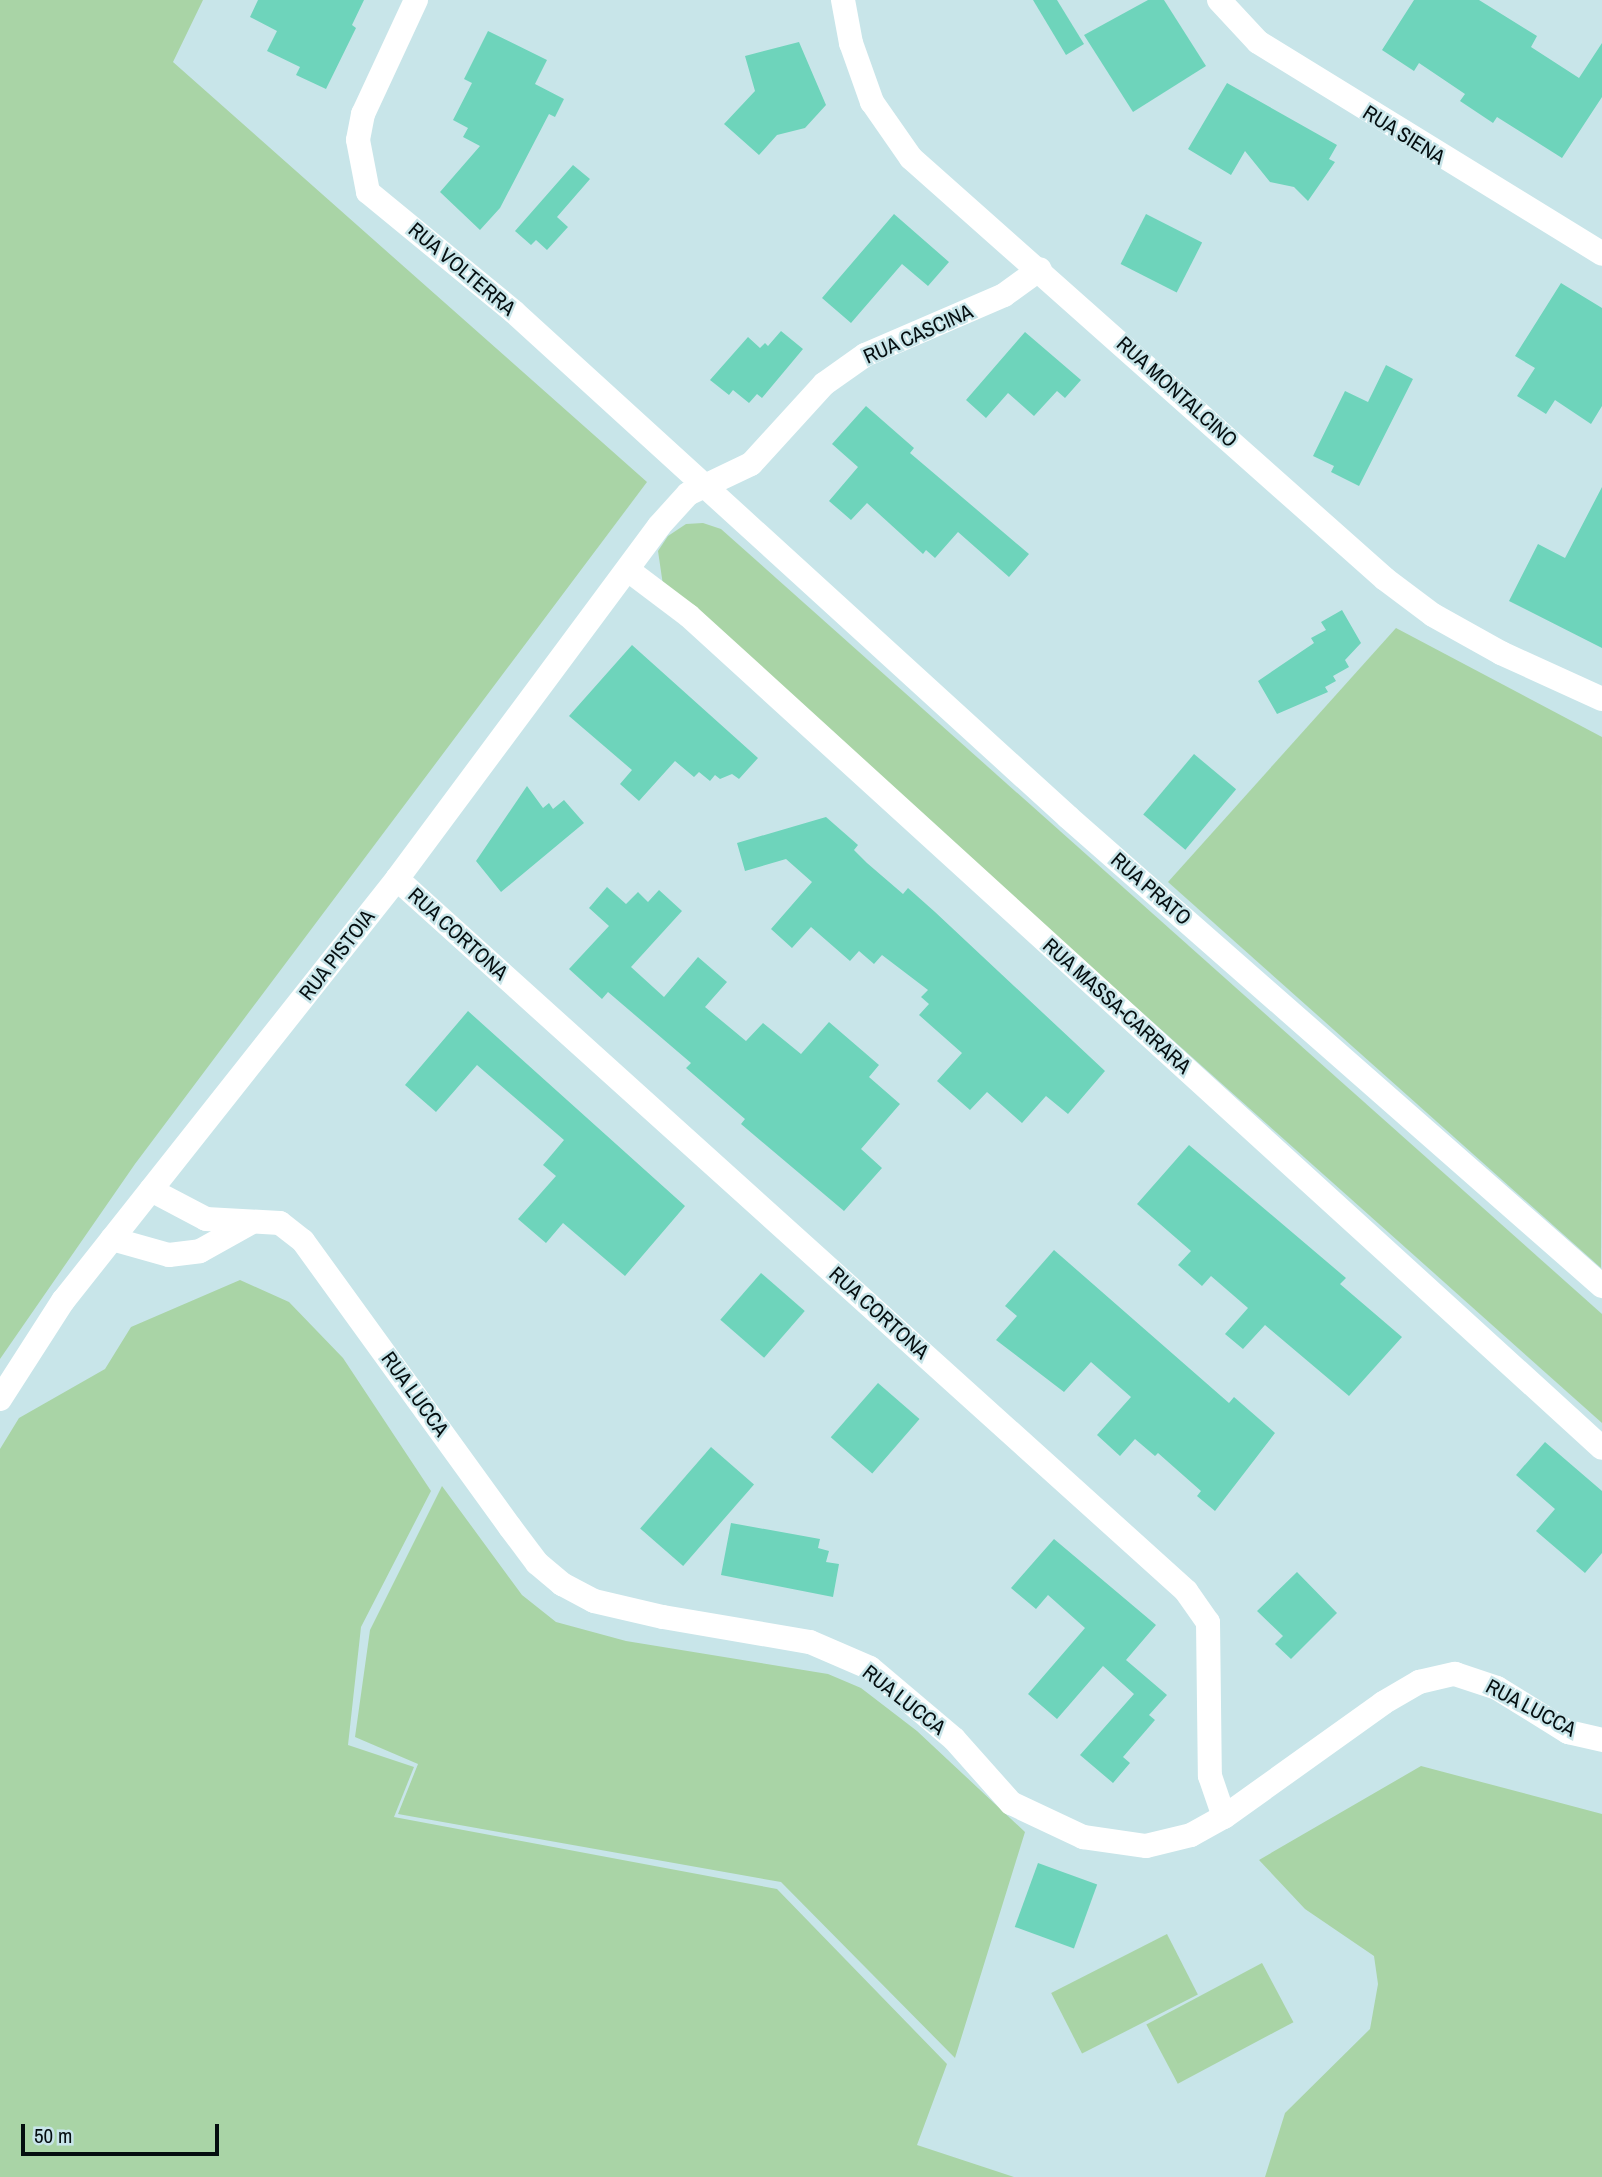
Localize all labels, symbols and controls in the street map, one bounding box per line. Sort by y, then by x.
street label: RUA SIENA [1358,100,1450,170]
street label: RUA VOLTERRA [403,217,521,321]
street label: RUA CASCINA [859,299,977,369]
street label: RUA MONTALCINO [1111,331,1243,453]
street label: RUA PRATO [1105,847,1197,931]
street label: RUA CORTONA [403,882,513,986]
street label: RUA PISTOIA [294,904,380,1006]
street label: RUA MASSA-CARRARA [1037,933,1197,1079]
street label: RUA CORTONA [824,1261,934,1365]
street label: RUA LUCCA [376,1346,454,1442]
street label: RUA LUCCA [857,1659,951,1741]
street label: RUA LUCCA [1481,1674,1581,1742]
scale bar [24,2110,222,2154]
text: 50 m [34,2121,72,2150]

